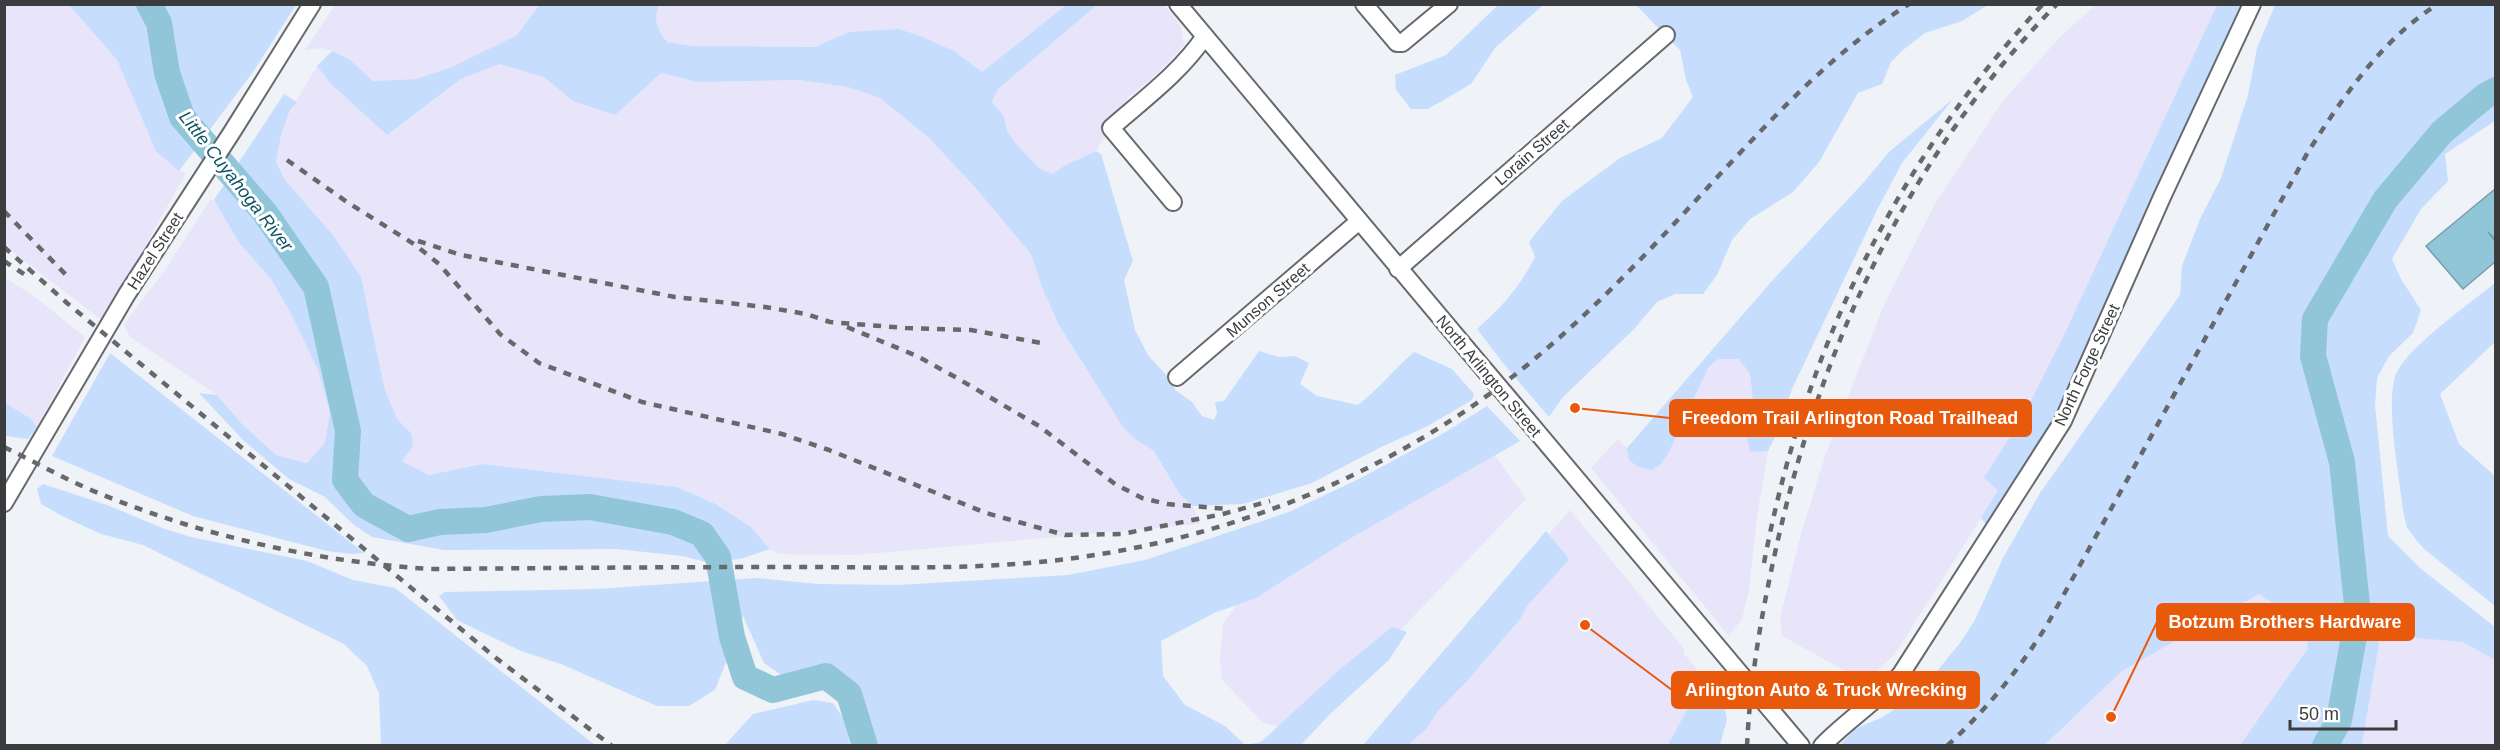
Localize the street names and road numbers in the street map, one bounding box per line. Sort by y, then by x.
street label: Lorain Street [1492,115,1573,188]
street label: Hazel Street [124,209,186,293]
street label: Munson Street [1223,259,1313,341]
street label: North Forge Street [2051,301,2123,429]
street label: North Arlington Street [1433,312,1545,440]

